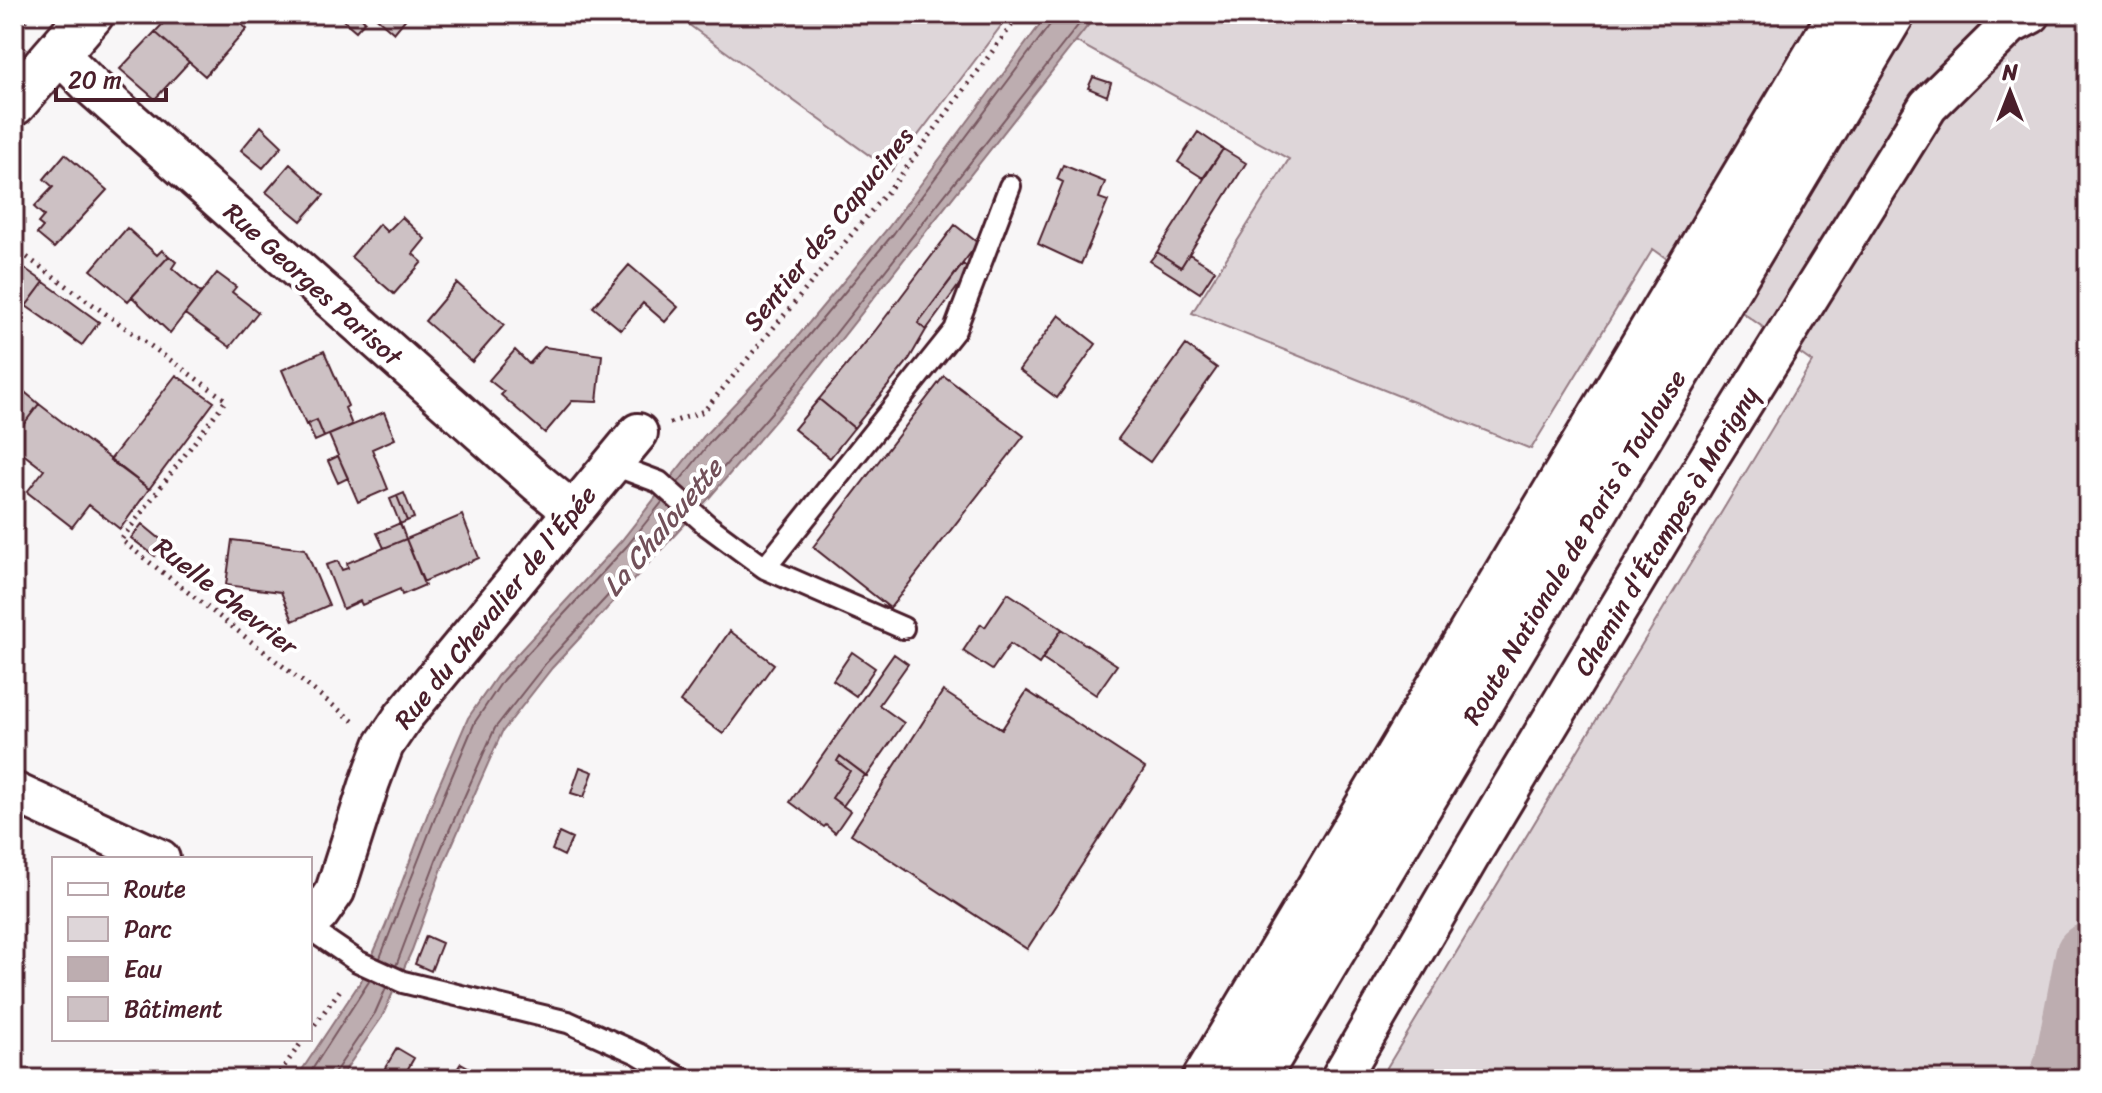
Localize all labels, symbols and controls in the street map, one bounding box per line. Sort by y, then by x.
scale bar [56,52,166,102]
north arrow [1970,52,2050,132]
text: N [2001,53,2018,92]
text: 20 m [68,59,122,101]
street label: Sentier des Capucines [730,116,926,342]
street label: Rue Georges Parisot [213,190,414,379]
street label: Route Nationale de Paris à Toulouse [1449,360,1699,734]
street label: Chemin d'Étampes à Morigny [1561,376,1771,685]
water label: La Chalouette [590,445,737,608]
street label: Rue du Chevalier de l'Épée [382,474,608,740]
street label: Ruelle Chevrier [143,524,310,668]
legend [52,857,312,1041]
text: Route [124,868,186,910]
text: Parc [124,908,172,950]
text: Eau [124,948,162,990]
text: Bâtiment [124,988,223,1030]

